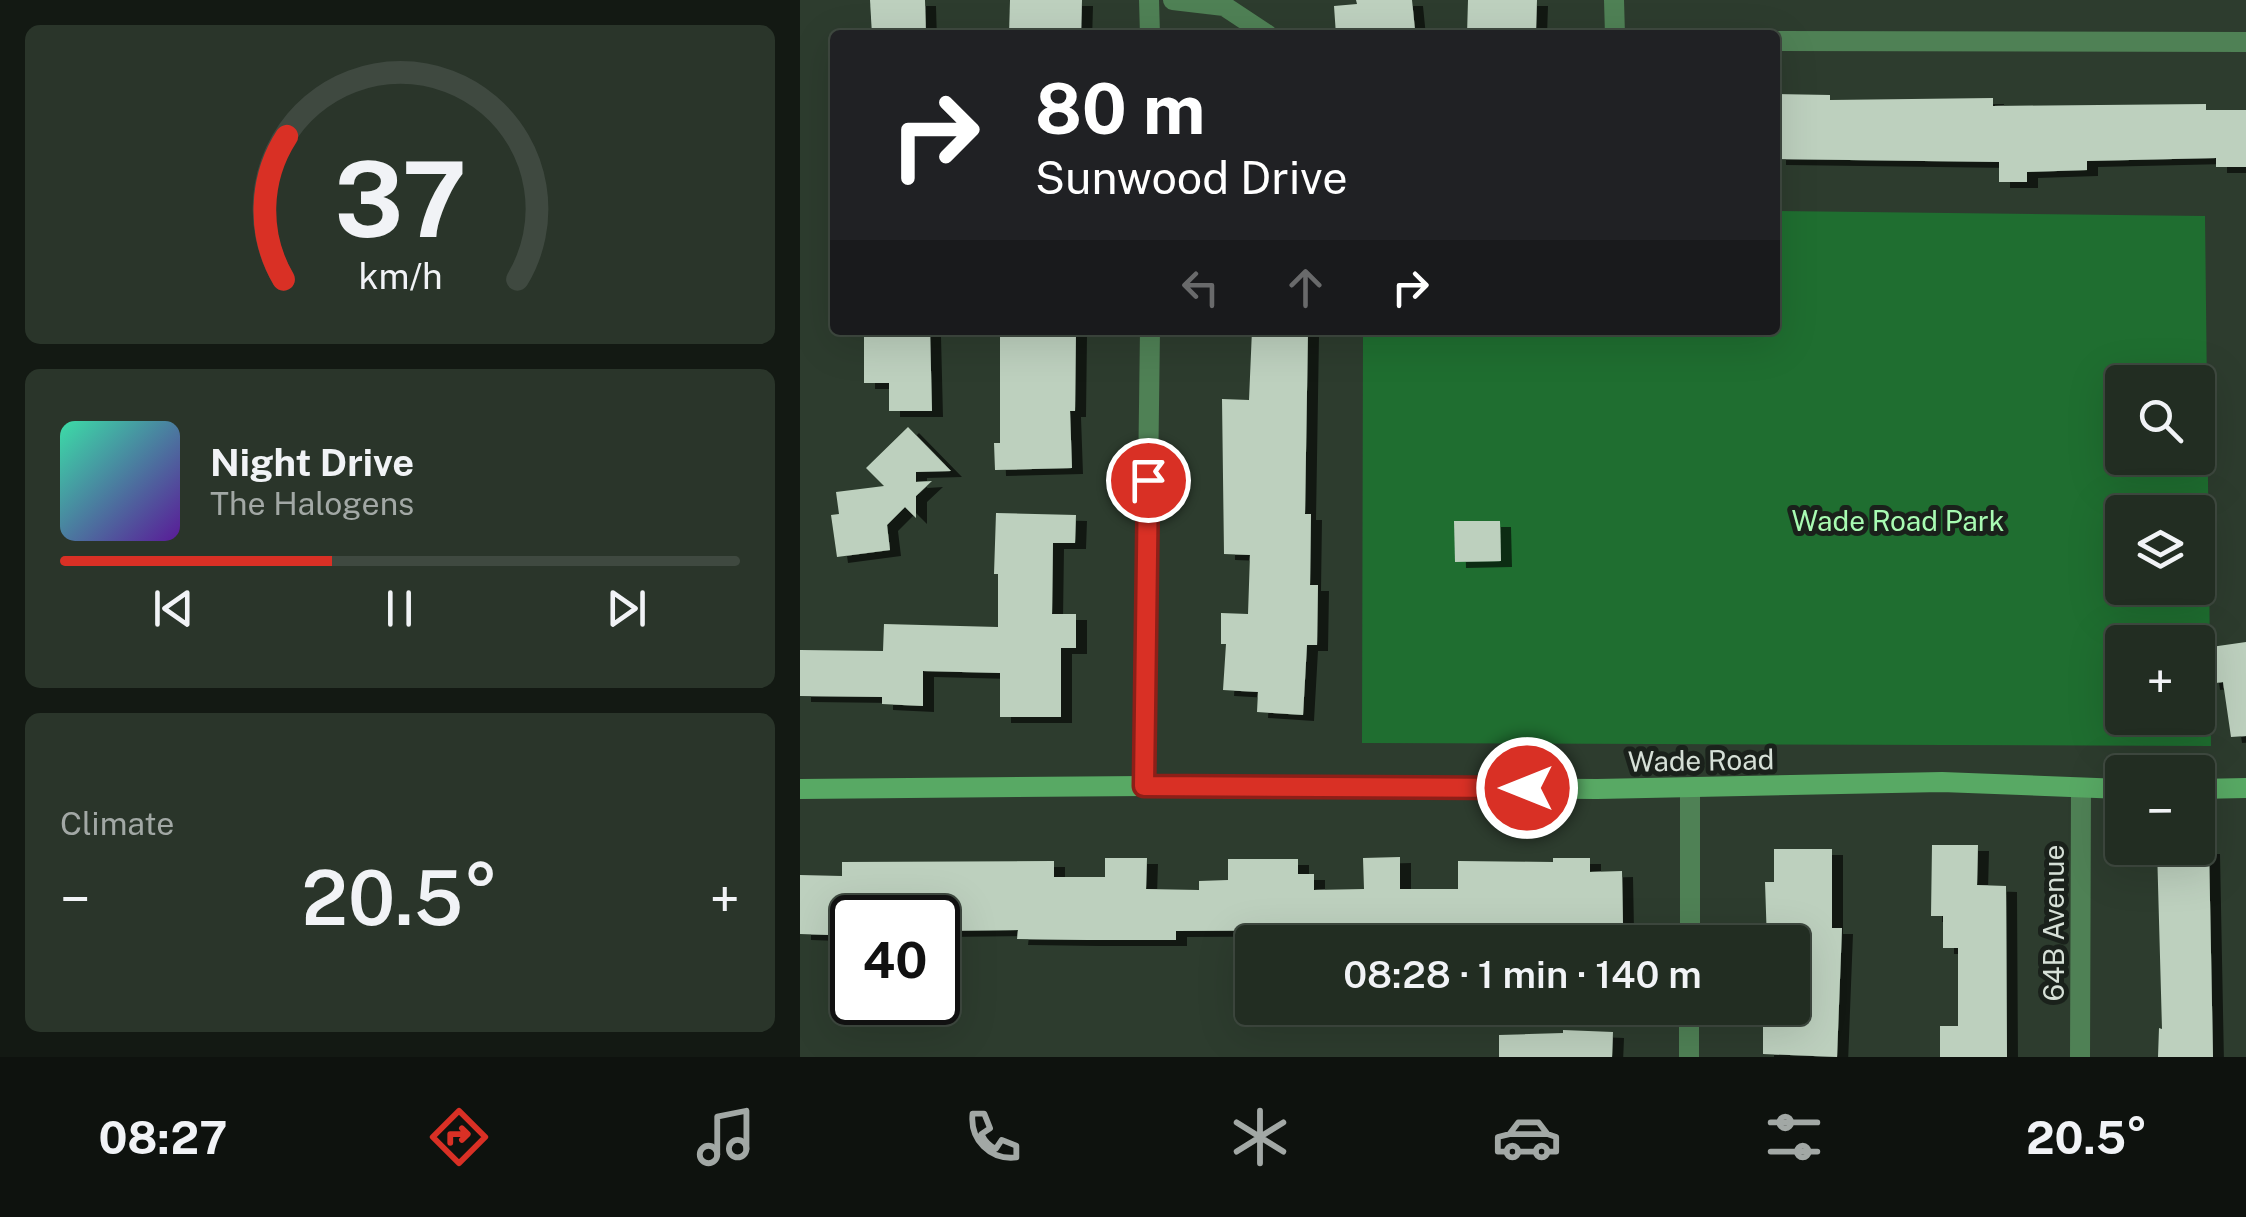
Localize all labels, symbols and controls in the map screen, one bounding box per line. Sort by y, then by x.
text: 80 m [1035,67,1205,150]
icon: right [870,70,1000,200]
text: 37 [334,138,466,260]
text: Sunwood Drive [1035,151,1348,204]
text: km/h [358,255,442,297]
icon: left [1173,260,1228,315]
icon: ahead [1278,260,1333,315]
icon: right [1383,260,1438,315]
map controls [2105,365,2215,865]
button: search [2105,365,2215,475]
pin [1106,438,1191,523]
text: Night Drive [210,440,414,485]
icon: arrive [1121,453,1176,508]
text: The Halogens [210,485,414,522]
button: layers [2105,495,2215,605]
park label: Wade Road Park [1792,504,2004,537]
icon: previous [146,581,201,636]
icon: pause [372,581,427,636]
icon: next [599,581,654,636]
button: + [2105,625,2215,735]
position arrow [1475,736,1579,840]
street label: Wade Road [1627,742,1775,778]
button: − [2105,755,2215,865]
text: Climate [60,805,174,842]
street label: 64B Avenue [2037,845,2070,1001]
text: 20.5° [302,854,498,942]
text: − [60,867,91,931]
text: + [710,867,740,931]
speed limit sign: 40 [830,895,960,1025]
text: 08:28 · 1 min · 140 m [1343,952,1702,997]
icon: directions [424,1102,494,1172]
icon: music [691,1102,761,1172]
icon: phone [958,1102,1028,1172]
icon: climate [1225,1102,1295,1172]
icon: car [1492,1102,1562,1172]
icon: filters [1759,1102,1829,1172]
text: 08:27 [98,1111,227,1164]
text: 20.5° [2026,1111,2147,1164]

